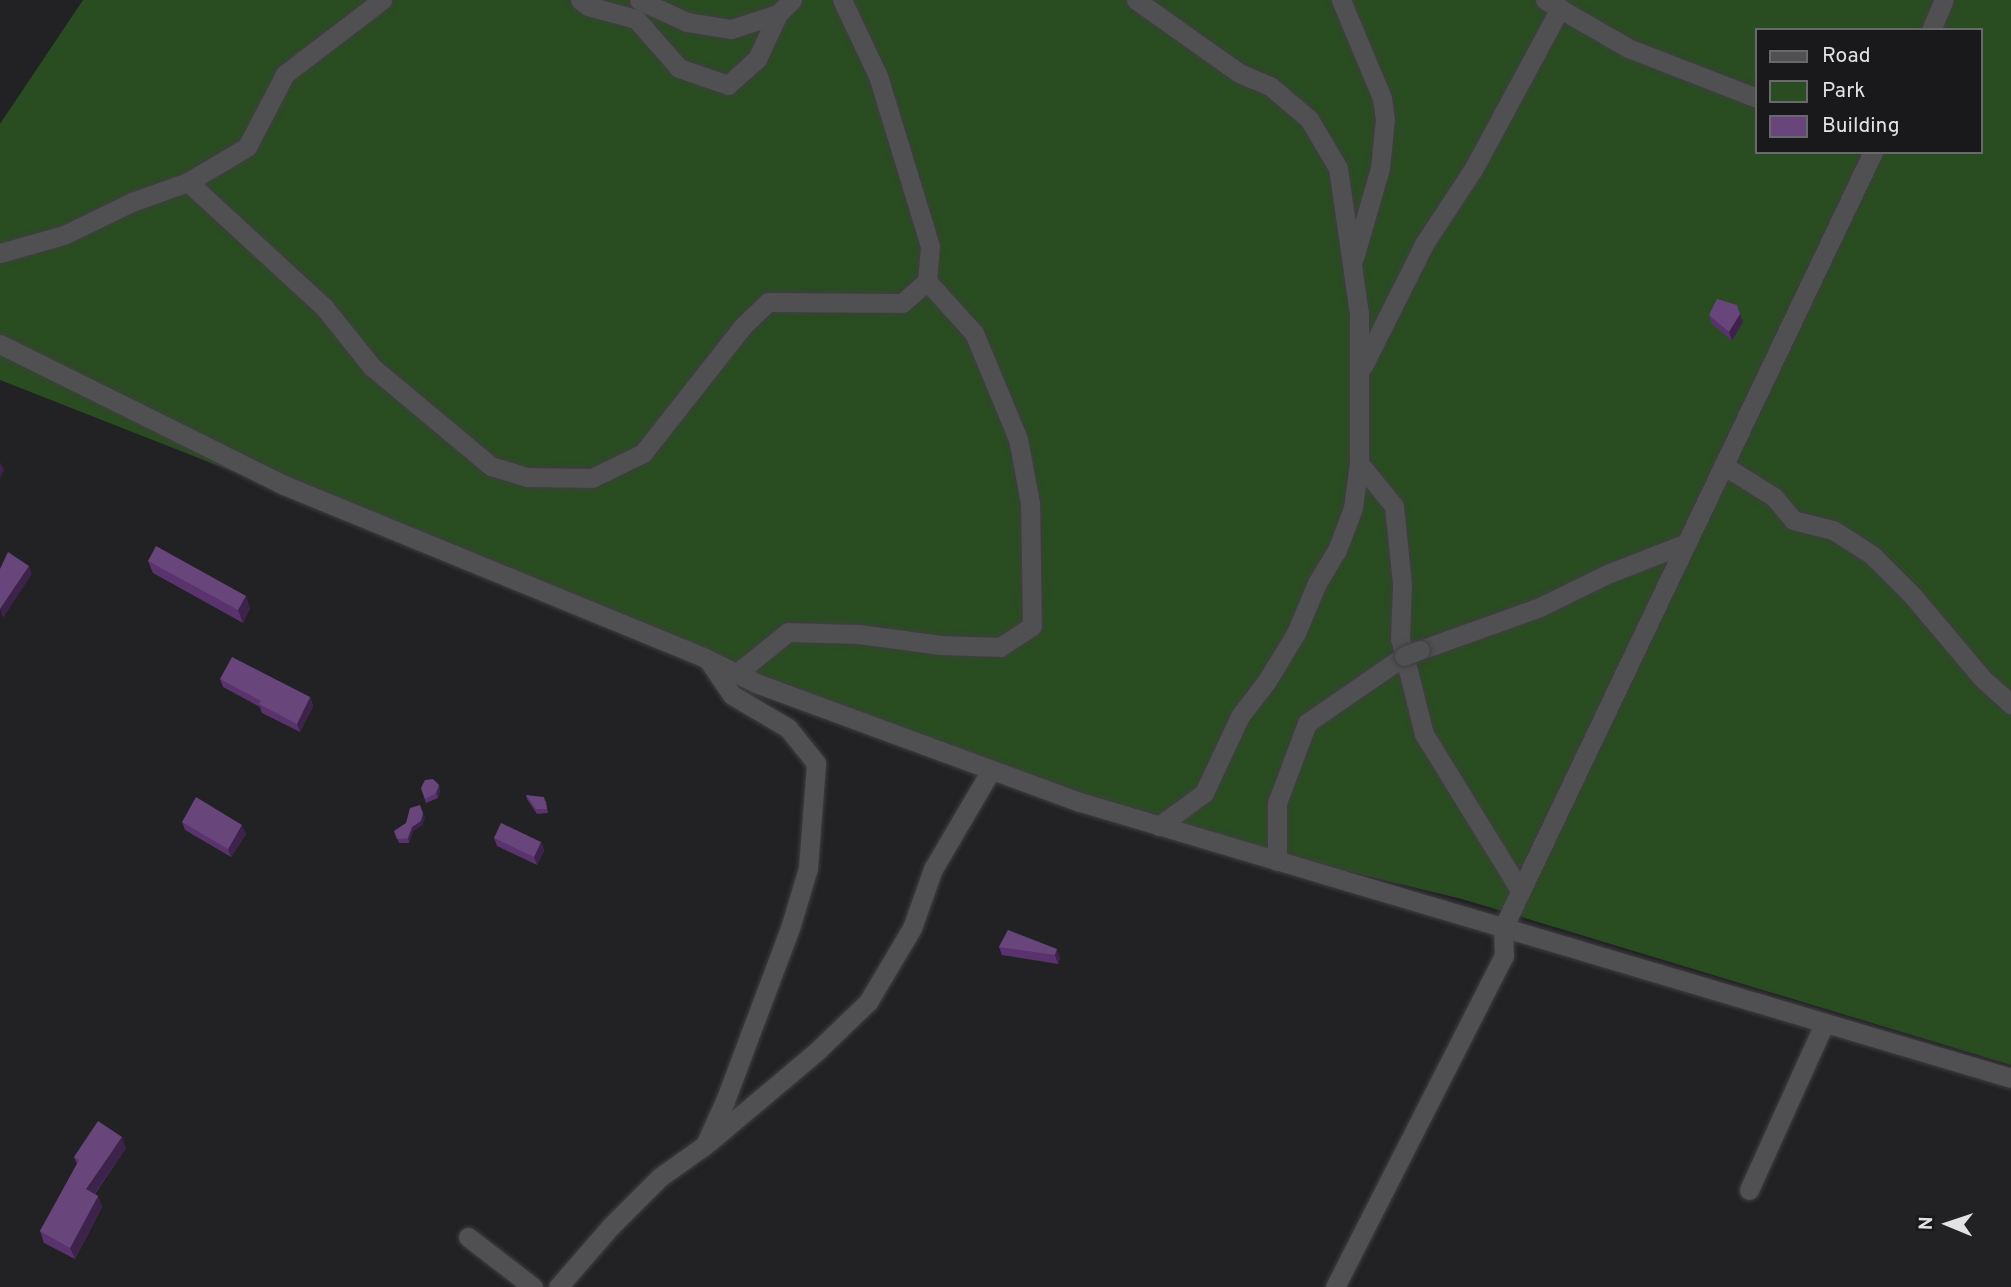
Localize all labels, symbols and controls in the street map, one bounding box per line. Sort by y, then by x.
legend [1756,28,1983,154]
text: Road [1822,43,1871,70]
text: Park [1822,78,1865,105]
text: Building [1822,113,1900,140]
north arrow [1913,1189,1983,1259]
text: N [1915,1216,1939,1231]

